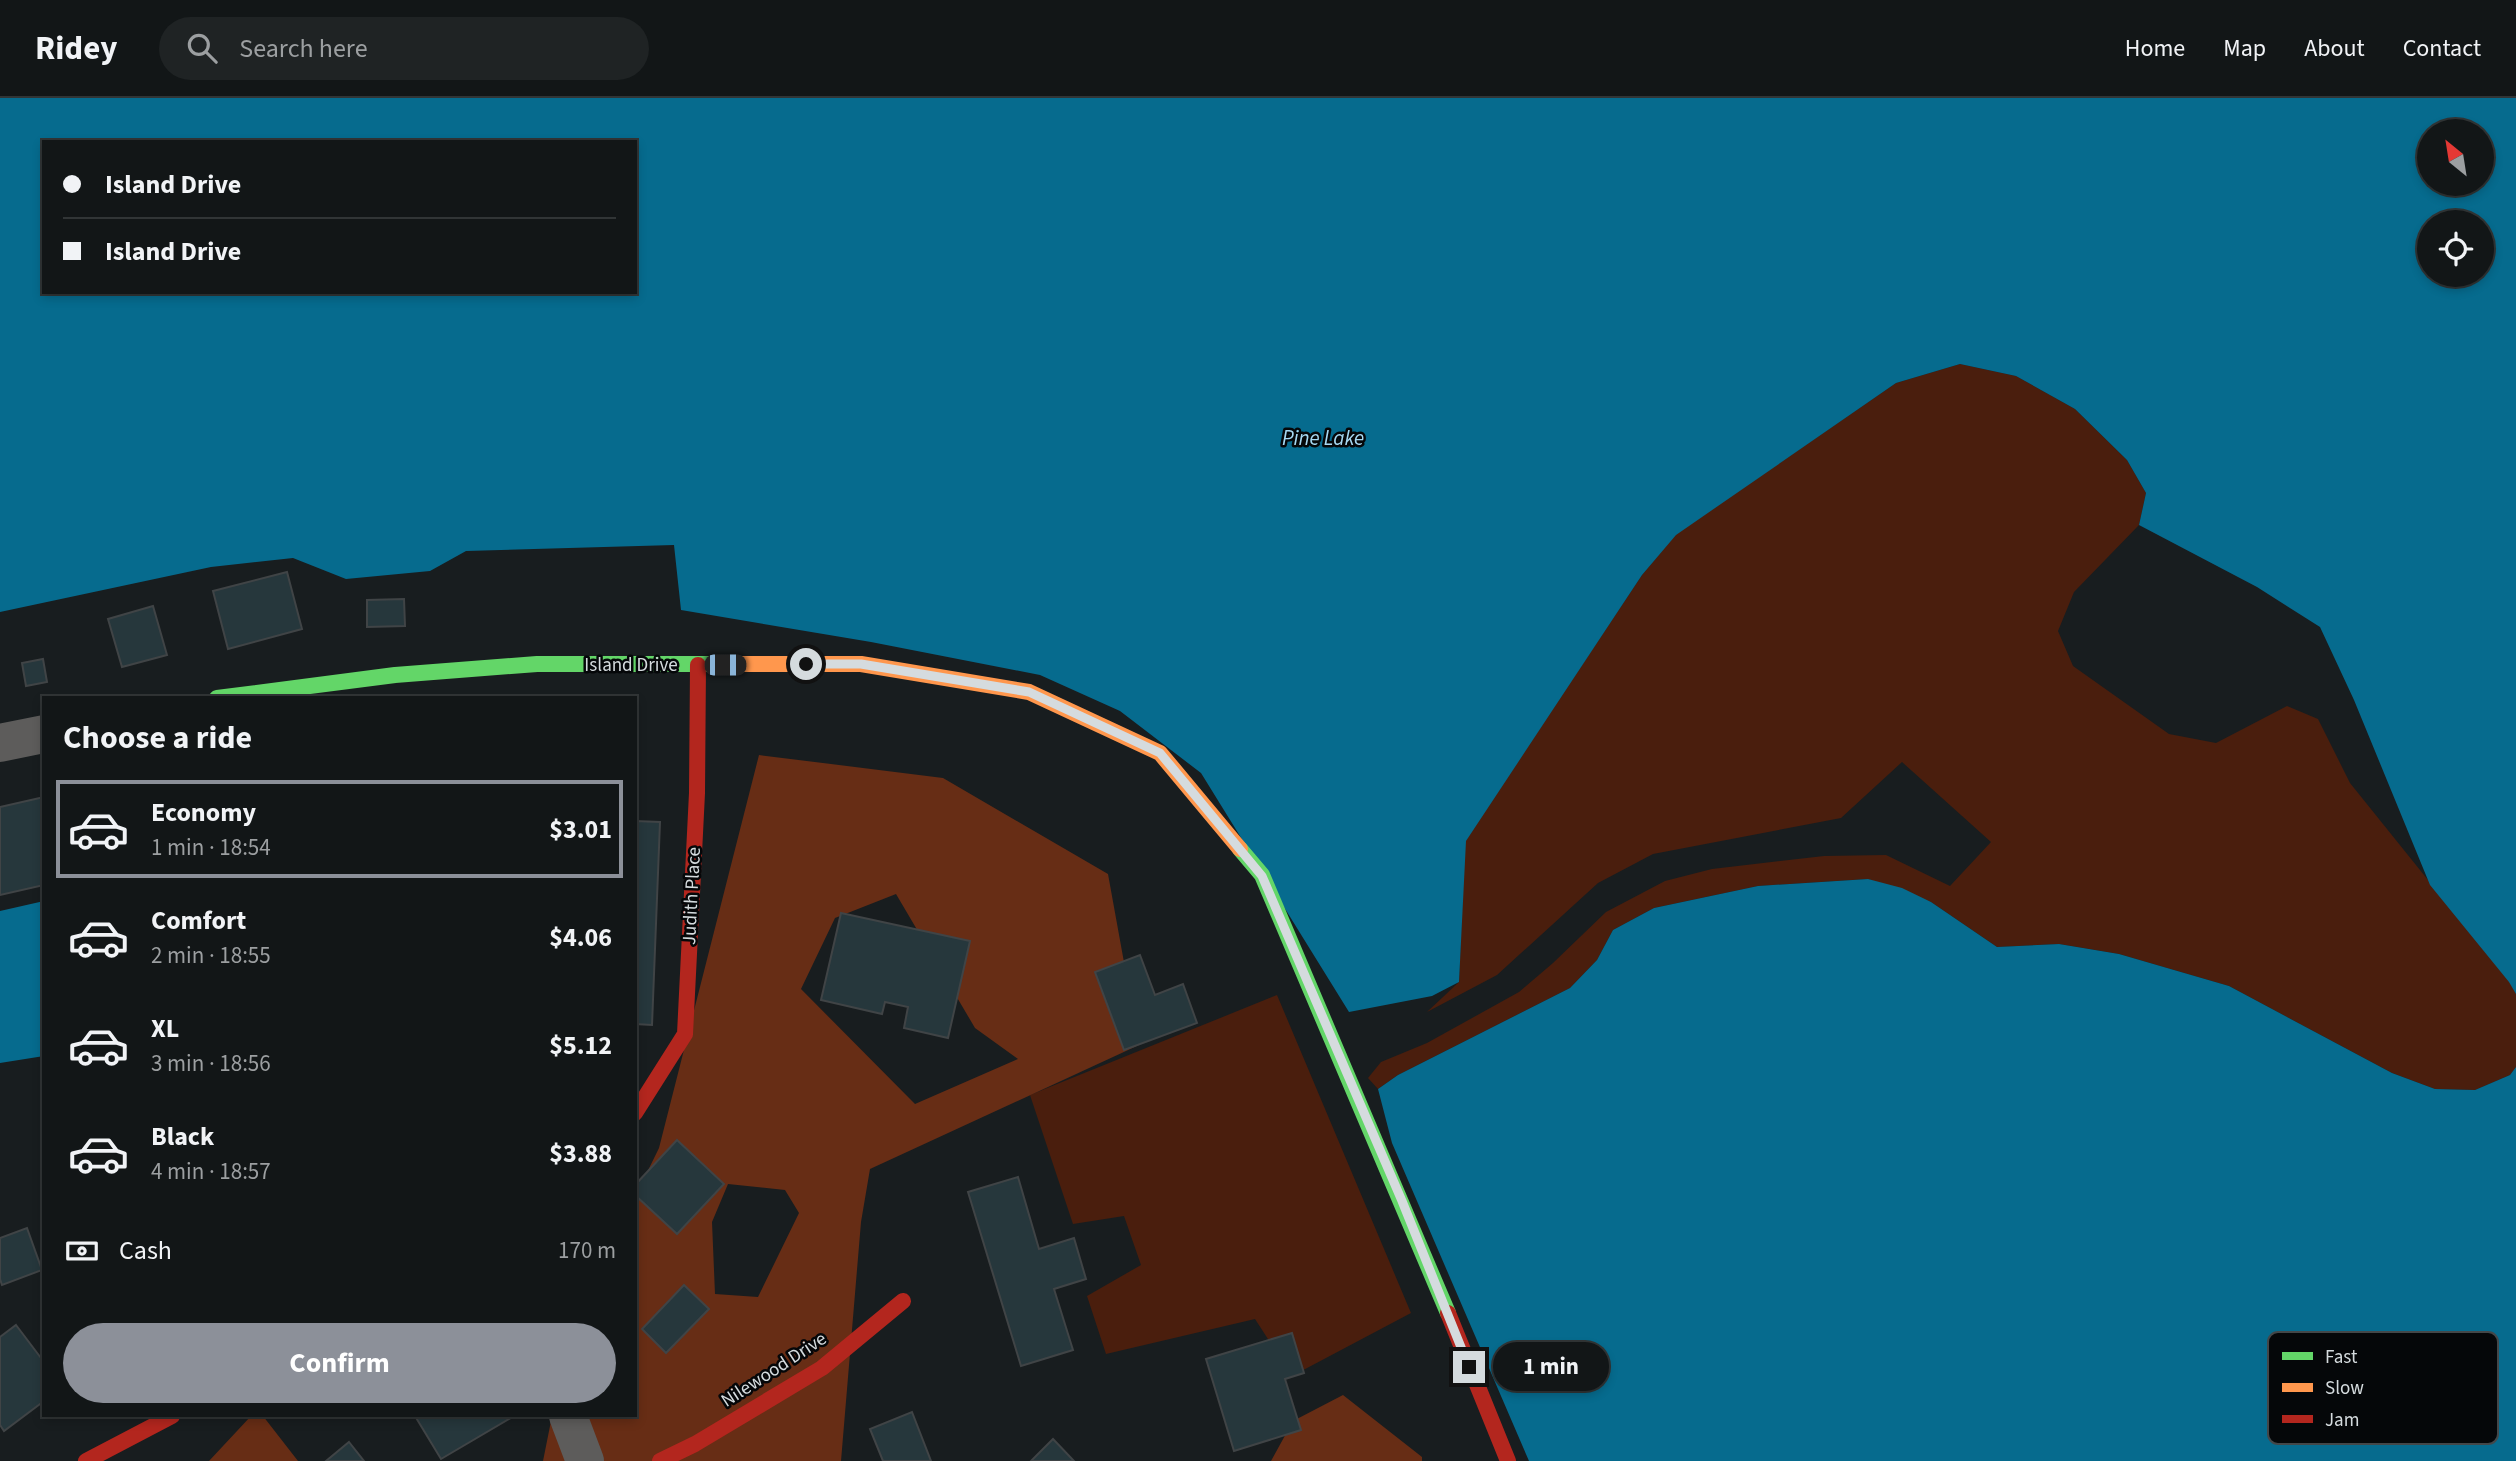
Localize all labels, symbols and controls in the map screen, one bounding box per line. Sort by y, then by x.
search box [159,17,649,80]
text: Ridey [35,25,117,72]
icon: search [183,29,221,67]
text: Search here [239,30,368,67]
text: Home [2125,31,2185,66]
text: Map [2223,31,2266,66]
text: About [2304,31,2365,66]
text: Contact [2403,31,2481,66]
north arrow [2417,119,2494,196]
map controls [2417,119,2494,287]
text: Island Drive [105,166,241,203]
button: locate [2417,210,2494,287]
text: Island Drive [105,233,241,270]
water label: Pine Lake [1282,423,1364,453]
route start [790,648,822,680]
street label: Island Drive [584,652,678,679]
car [705,655,747,676]
text: Choose a ride [63,715,252,761]
text: Economy [151,794,256,831]
icon: car [67,798,130,861]
text: $3.01 [549,811,612,848]
text: 1 min · 18:54 [151,831,271,864]
street label: Judith Place [676,846,708,946]
text: Comfort [151,902,246,939]
icon: car [67,906,130,969]
text: $4.06 [549,919,612,956]
text: 2 min · 18:55 [151,939,271,972]
text: XL [151,1010,179,1047]
icon: car [67,1014,130,1077]
text: $5.12 [549,1027,612,1064]
text: 3 min · 18:56 [151,1047,271,1080]
text: Black [151,1118,214,1155]
icon: car [67,1122,130,1185]
text: $3.88 [549,1135,612,1172]
text: 4 min · 18:57 [151,1155,271,1188]
icon: cash [63,1232,101,1270]
text: Cash [119,1232,172,1269]
text: 170 m [558,1234,616,1267]
button: Confirm [63,1323,616,1403]
street label: Nilewood Drive [716,1326,832,1414]
legend [2268,1332,2498,1444]
callout: 1 min [1494,1342,1609,1392]
text: Fast [2325,1344,2358,1371]
text: 1 min [1523,1350,1579,1383]
route end [1453,1351,1485,1383]
text: Slow [2325,1375,2364,1402]
text: Jam [2325,1407,2359,1434]

